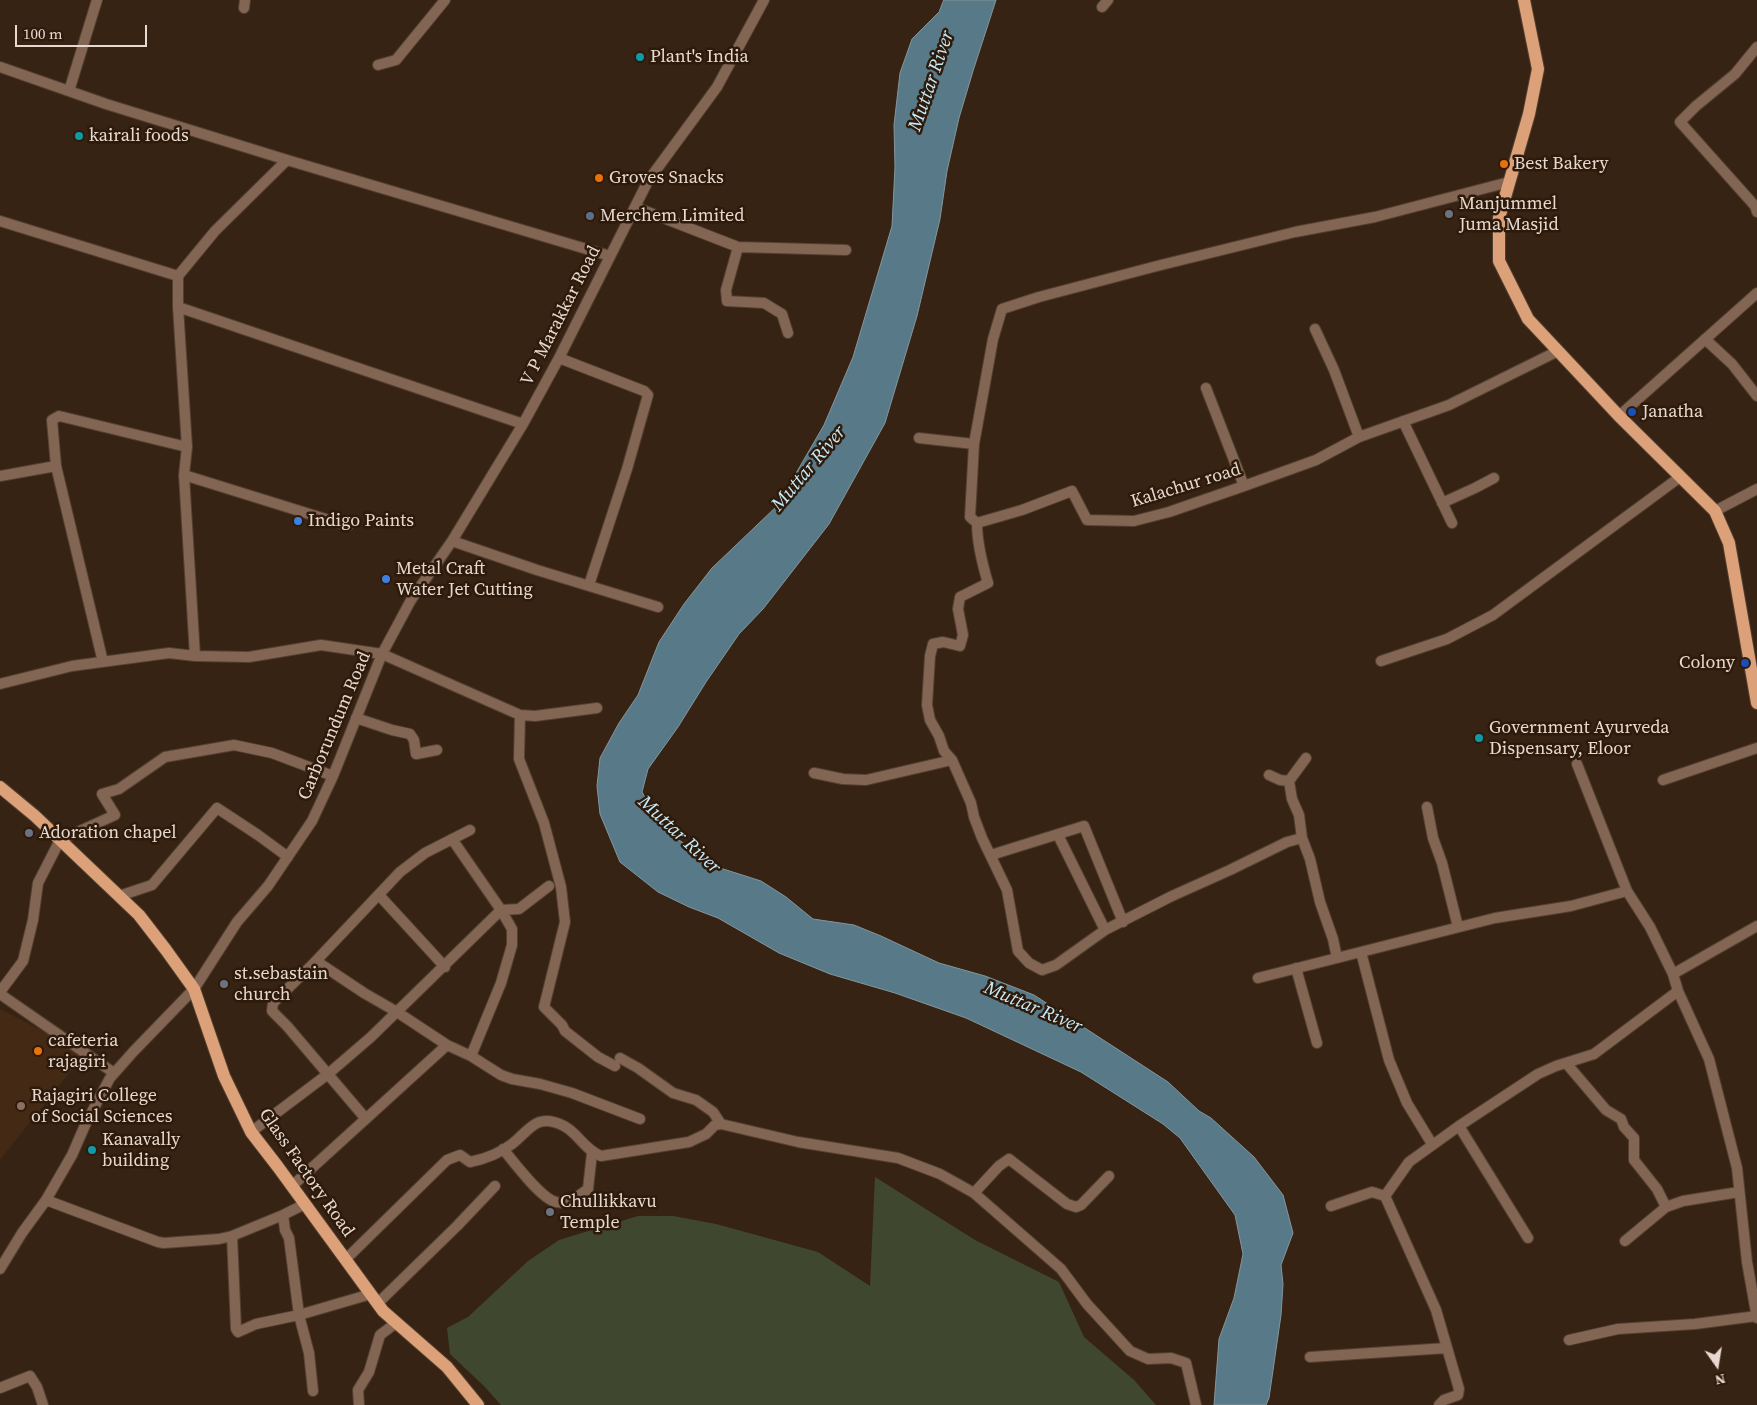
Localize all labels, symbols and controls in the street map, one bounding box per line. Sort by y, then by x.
scale bar [18,15,150,47]
text: 100 m [23,23,63,44]
water label: Muttar River [904,28,960,134]
place label: Plant's India [650,46,749,68]
marker: Plant's India [634,51,646,63]
place label: kairali foods [89,125,189,147]
marker: kairali foods [73,130,85,142]
place label: Best Bakery [1514,153,1609,175]
marker: Best Bakery [1498,158,1510,170]
place label: Groves Snacks [609,167,724,189]
marker: Groves Snacks [593,172,605,184]
place label: Manjummel Juma Masjid [1459,193,1559,235]
place label: Merchem Limited [600,205,744,227]
marker: Manjummel Juma Masjid [1443,208,1455,220]
marker: Merchem Limited [584,210,596,222]
street label: V P Marakkar Road [516,242,606,390]
place label: Janatha [1642,401,1703,423]
marker: Janatha [1626,406,1638,418]
water label: Muttar River [767,422,851,516]
street label: Kalachur road [1129,459,1243,513]
place label: Indigo Paints [308,510,414,532]
marker: Indigo Paints [292,515,304,527]
place label: Metal Craft Water Jet Cutting [396,558,533,600]
marker: Metal Craft Water Jet Cutting [380,573,392,585]
street label: Carborundum Road [294,649,376,803]
place label: Colony [1679,652,1735,674]
marker: Colony [1739,657,1751,669]
place label: Government Ayurveda Dispensary, Eloor [1489,717,1670,760]
marker: Government Ayurveda Dispensary, Eloor [1473,732,1485,744]
water label: Muttar River [633,791,725,879]
place label: Adoration chapel [39,822,177,844]
marker: Adoration chapel [23,827,35,839]
place label: st.sebastain church [234,963,328,1006]
water label: Muttar River [981,977,1085,1039]
marker: st.sebastain church [218,978,230,990]
place label: cafeteria rajagiri [48,1030,118,1072]
marker: cafeteria rajagiri [32,1045,44,1057]
place label: Rajagiri College of Social Sciences [31,1085,173,1128]
marker: Rajagiri College of Social Sciences [15,1100,27,1112]
street label: Glass Factory Road [254,1105,358,1241]
place label: Kanavally building [102,1129,180,1172]
marker: Kanavally building [86,1144,98,1156]
place label: Chullikkavu Temple [560,1191,657,1234]
marker: Chullikkavu Temple [544,1206,556,1218]
north arrow [1692,1340,1742,1390]
text: N [1713,1369,1728,1391]

